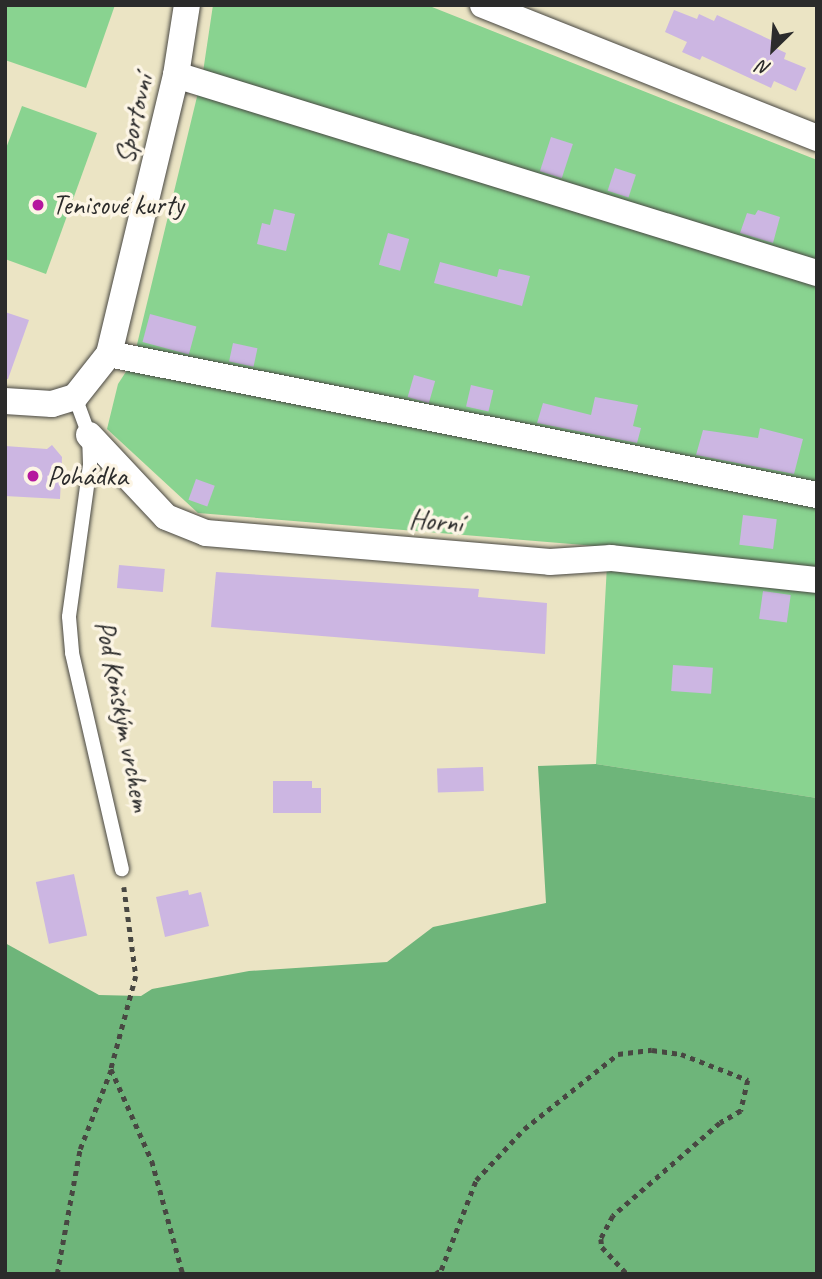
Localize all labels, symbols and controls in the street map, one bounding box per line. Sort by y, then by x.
north arrow [738,14,808,84]
text: N [754,55,775,81]
street label: Sportovní [107,71,161,167]
place label: Tenisové kurty [52,188,184,222]
marker: Tenisové kurty [30,197,46,213]
place label: Pohádka [47,459,128,493]
marker: Pohádka [25,468,41,484]
street label: Horní [408,502,464,540]
street label: Pod Koňským vrchem [88,617,158,815]

